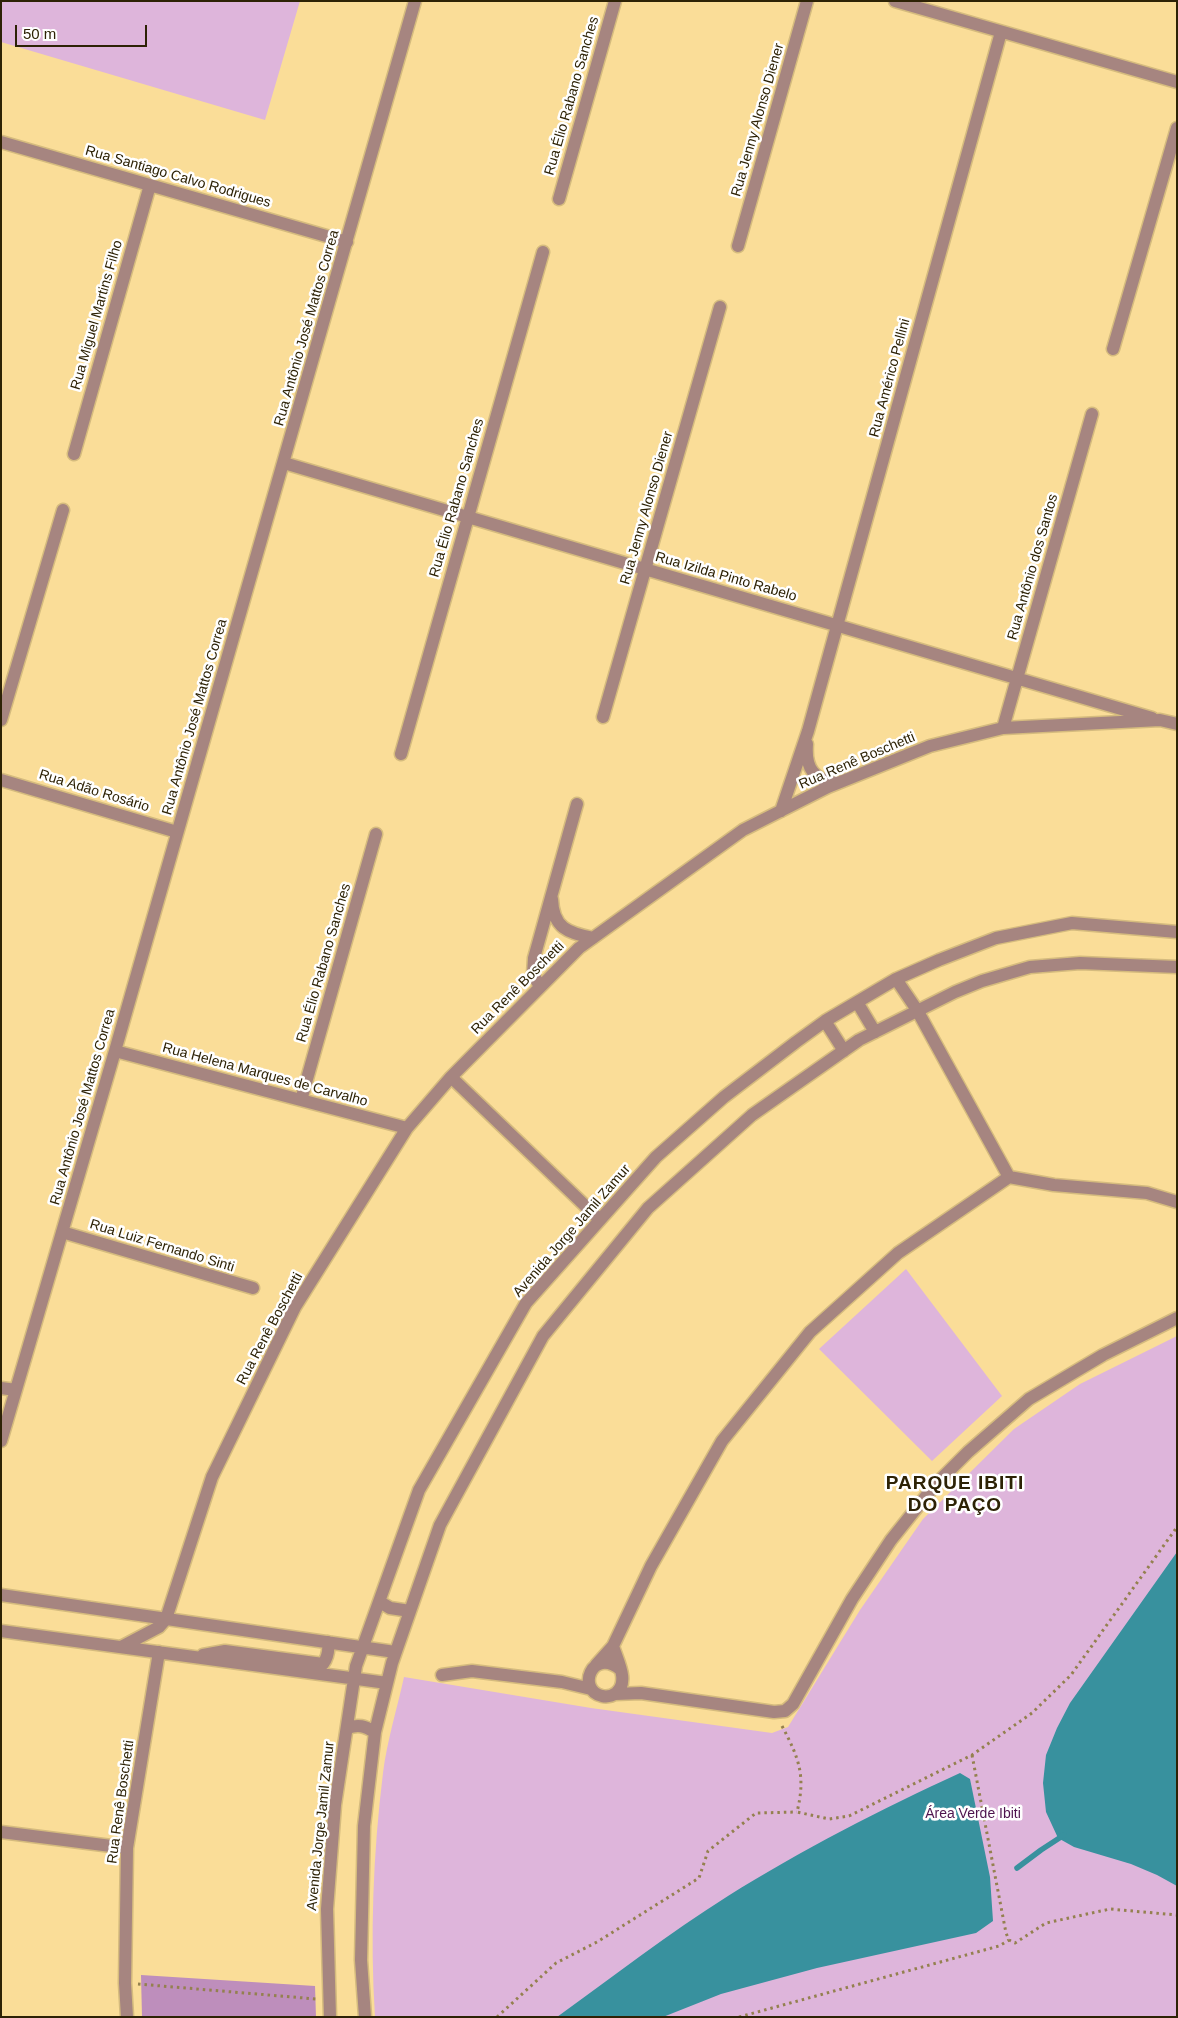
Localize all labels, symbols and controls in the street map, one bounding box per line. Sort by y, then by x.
scale bar [18,15,150,47]
street label: Rua Élio Rabano Sanches [541,15,603,177]
text: 50 m [23,25,56,42]
street label: Rua Jenny Alonso Diener [728,41,788,199]
street label: Rua Santiago Calvo Rodrigues [83,142,273,212]
street label: Rua Antônio José Mattos Correa [271,228,343,428]
street label: Rua Miguel Martins Filho [68,238,126,392]
street label: Rua Américo Pellini [866,317,914,439]
street label: Rua Élio Rabano Sanches [426,417,488,579]
street label: Rua Jenny Alonso Diener [617,429,677,587]
street label: Rua Antônio dos Santos [1004,492,1062,642]
street label: Rua Izilda Pinto Rabelo [653,549,799,605]
street label: Rua Antônio José Mattos Correa [159,617,231,817]
street label: Rua Renê Boschetti [796,729,918,793]
street label: Rua Adão Rosário [37,766,151,816]
street label: Rua Élio Rabano Sanches [293,882,355,1044]
street label: Rua Renê Boschetti [468,938,568,1038]
street label: Rua Antônio José Mattos Correa [47,1007,119,1207]
street label: Rua Helena Marques de Carvalho [161,1039,369,1111]
street label: Avenida Jorge Jamil Zamur [510,1161,634,1301]
street label: Rua Luiz Fernando Sinti [88,1216,236,1276]
street label: Rua Renê Boschetti [233,1270,307,1388]
district label: PARQUE IBITI DO PAÇO [884,1473,1026,1517]
street label: Rua Renê Boschetti [104,1739,138,1865]
street label: Avenida Jorge Jamil Zamur [304,1741,338,1911]
park label: Área Verde Ibiti [925,1806,1021,1822]

